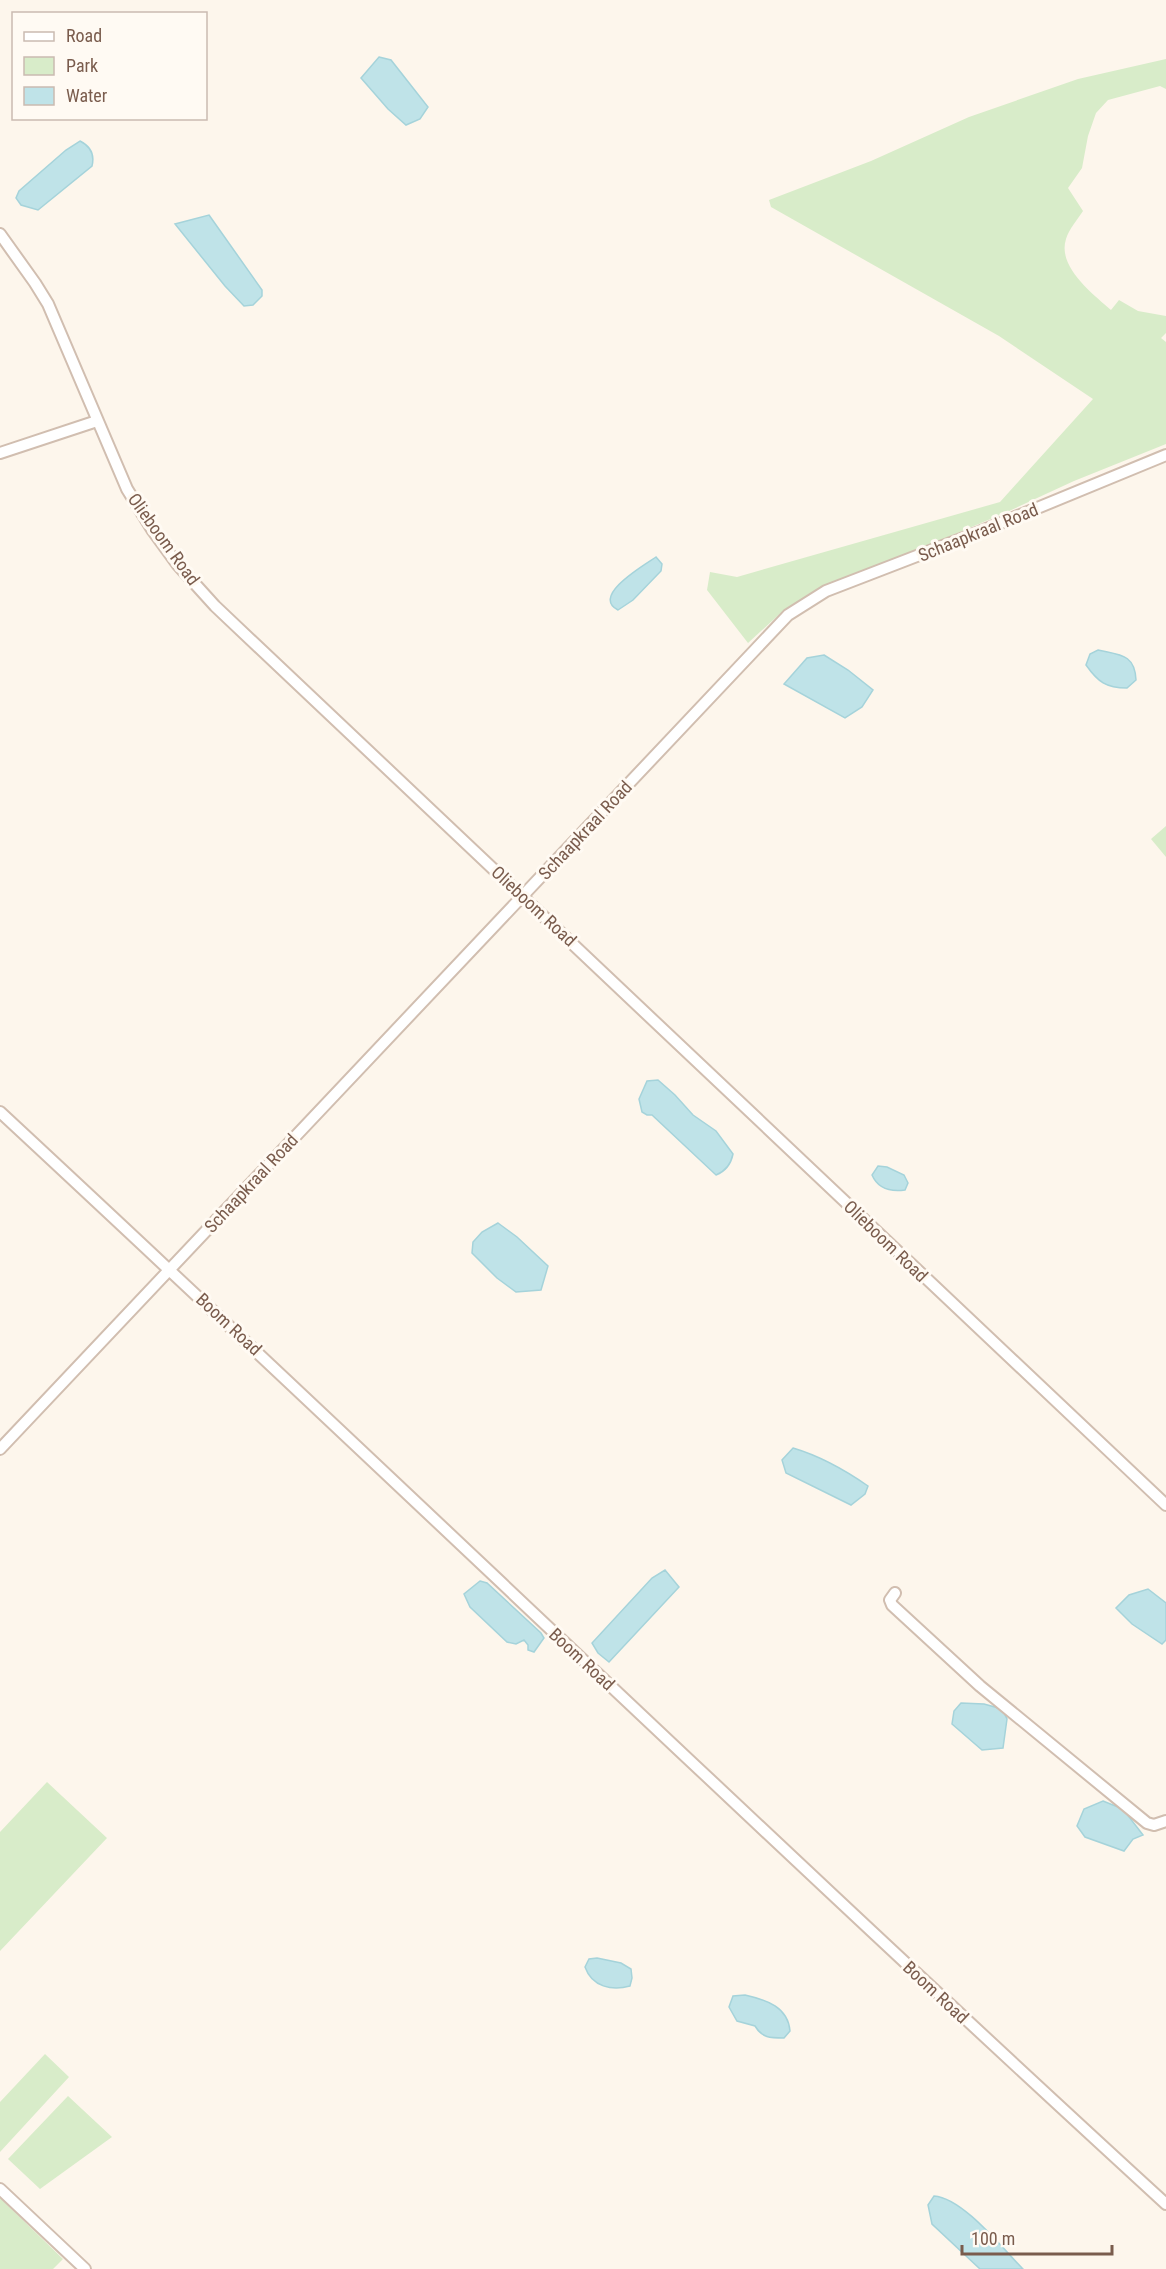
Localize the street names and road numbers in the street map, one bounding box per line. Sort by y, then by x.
street label: Olieboom Road [124,489,204,589]
street label: Schaapkraal Road [915,498,1041,566]
street label: Schaapkraal Road [534,776,636,884]
street label: Olieboom Road [487,861,581,951]
street label: Schaapkraal Road [200,1129,302,1237]
street label: Olieboom Road [840,1196,932,1286]
street label: Boom Road [192,1288,266,1360]
street label: Boom Road [545,1623,619,1695]
street label: Boom Road [899,1956,973,2028]

